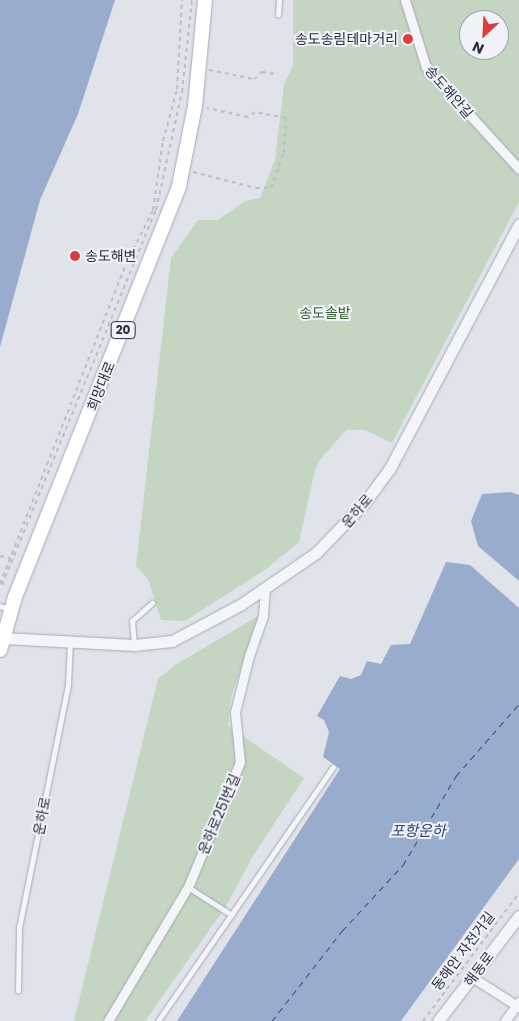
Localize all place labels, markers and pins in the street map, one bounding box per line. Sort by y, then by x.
place label: 송도송림테마거리 [295,31,398,47]
marker: 송도송림테마거리 [402,33,414,45]
place label: 송도해변 [85,248,137,264]
marker: 송도해변 [69,250,81,262]

